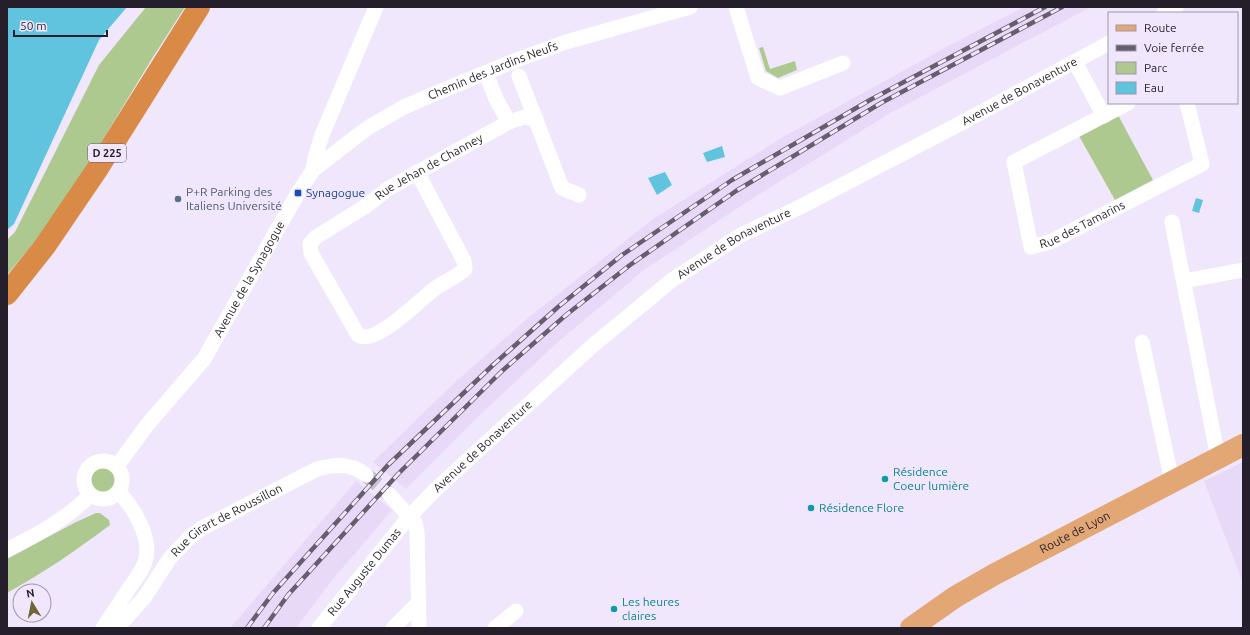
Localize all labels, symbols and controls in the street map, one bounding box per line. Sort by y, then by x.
scale bar [14,12,107,38]
legend [1108,12,1238,104]
text: 50 m [20,19,47,32]
text: Route [1144,21,1177,34]
street label: Chemin des Jardins Neufs [426,39,559,102]
text: Voie ferrée [1144,41,1204,54]
street label: Avenue de Bonaventure [960,54,1079,128]
text: Parc [1144,61,1168,74]
text: Eau [1144,81,1164,94]
street label: Rue Jehan de Channey [372,131,485,202]
road number: D 225 [88,144,126,162]
place label: P+R Parking des Italiens Université [186,185,282,212]
place label: Synagogue [306,186,365,199]
marker: Synagogue [293,188,303,198]
marker: P+R Parking des Italiens Université [173,194,183,204]
street label: Rue des Tamarins [1038,198,1127,251]
street label: Avenue de Bonaventure [674,205,793,281]
street label: Avenue de la Synagogue [211,219,287,339]
street label: Avenue de Bonaventure [430,397,534,494]
place label: Résidence Coeur lumière [893,465,969,492]
marker: Résidence Coeur lumière [880,474,890,484]
street label: Rue Girart de Roussillon [168,481,284,559]
place label: Résidence Flore [819,501,904,514]
marker: Résidence Flore [806,503,816,513]
street label: Route de Lyon [1037,508,1112,556]
street label: Rue Auguste Dumas [325,526,403,618]
north arrow [12,583,52,623]
text: N [25,587,35,600]
place label: Les heures claires [622,595,679,622]
marker: Les heures claires [609,604,619,614]

